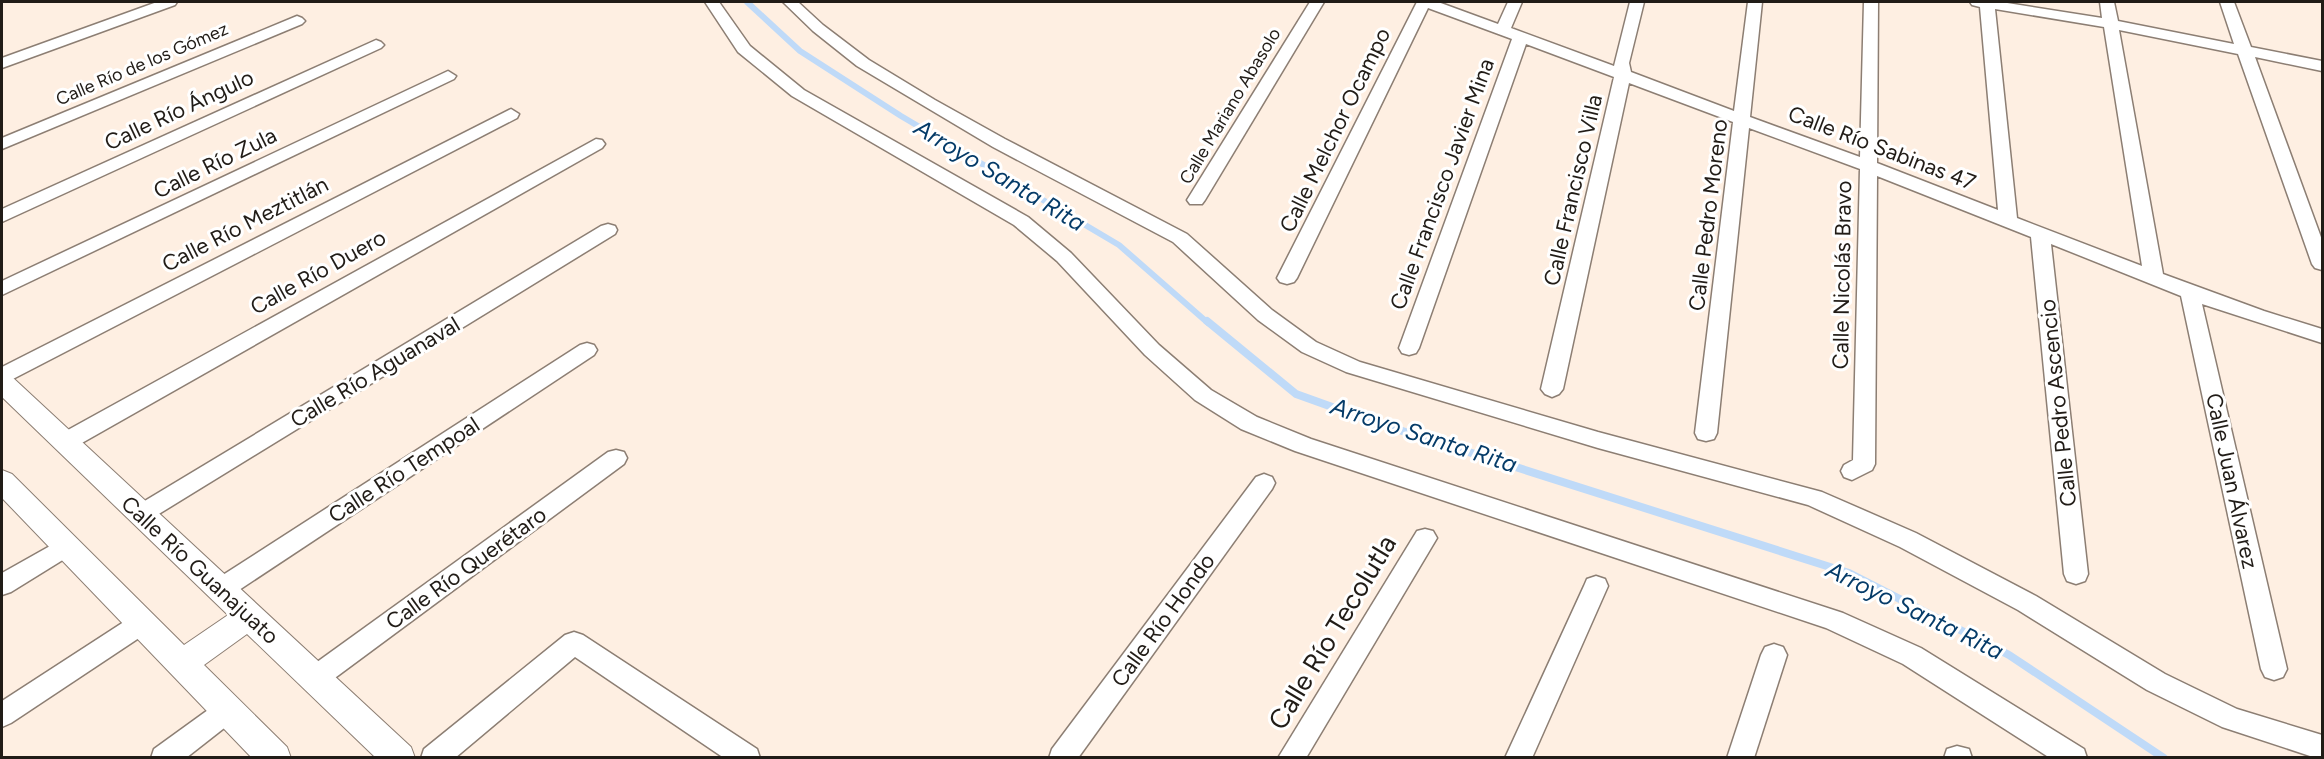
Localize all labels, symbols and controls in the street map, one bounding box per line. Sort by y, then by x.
street label: Calle Río de los Gómez [53,18,232,110]
street label: Calle Melchor Ocampo [1274,23,1396,237]
street label: Calle Mariano Abasolo [1175,24,1285,188]
street label: Calle Francisco Javier Mina [1384,55,1500,313]
street label: Calle Río Ángulo [100,64,258,156]
street label: Calle Francisco Villa [1538,92,1608,288]
street label: Calle Río Sabinas 47 [1784,100,1980,196]
water label: Arroyo Santa Rita [909,112,1091,237]
street label: Calle Pedro Moreno [1683,118,1733,312]
street label: Calle Río Zula [149,122,281,204]
street label: Calle Río Meztitlán [157,170,333,278]
street label: Calle Nicolás Bravo [1827,180,1857,370]
street label: Calle Río Duero [245,224,391,320]
street label: Calle Pedro Ascencio [2034,298,2082,508]
street label: Calle Río Aguanaval [285,311,465,433]
water label: Arroyo Santa Rita [1326,391,1521,479]
street label: Calle Juan Álvarez [2200,391,2264,571]
street label: Calle Río Tempoal [323,411,485,529]
street label: Calle Río Guanajuato [116,490,284,650]
street label: Calle Río Querétaro [380,501,552,635]
street label: Calle Río Tecolutla [1261,529,1403,735]
street label: Calle Río Hondo [1105,548,1221,692]
water label: Arroyo Santa Rita [1821,554,2008,666]

